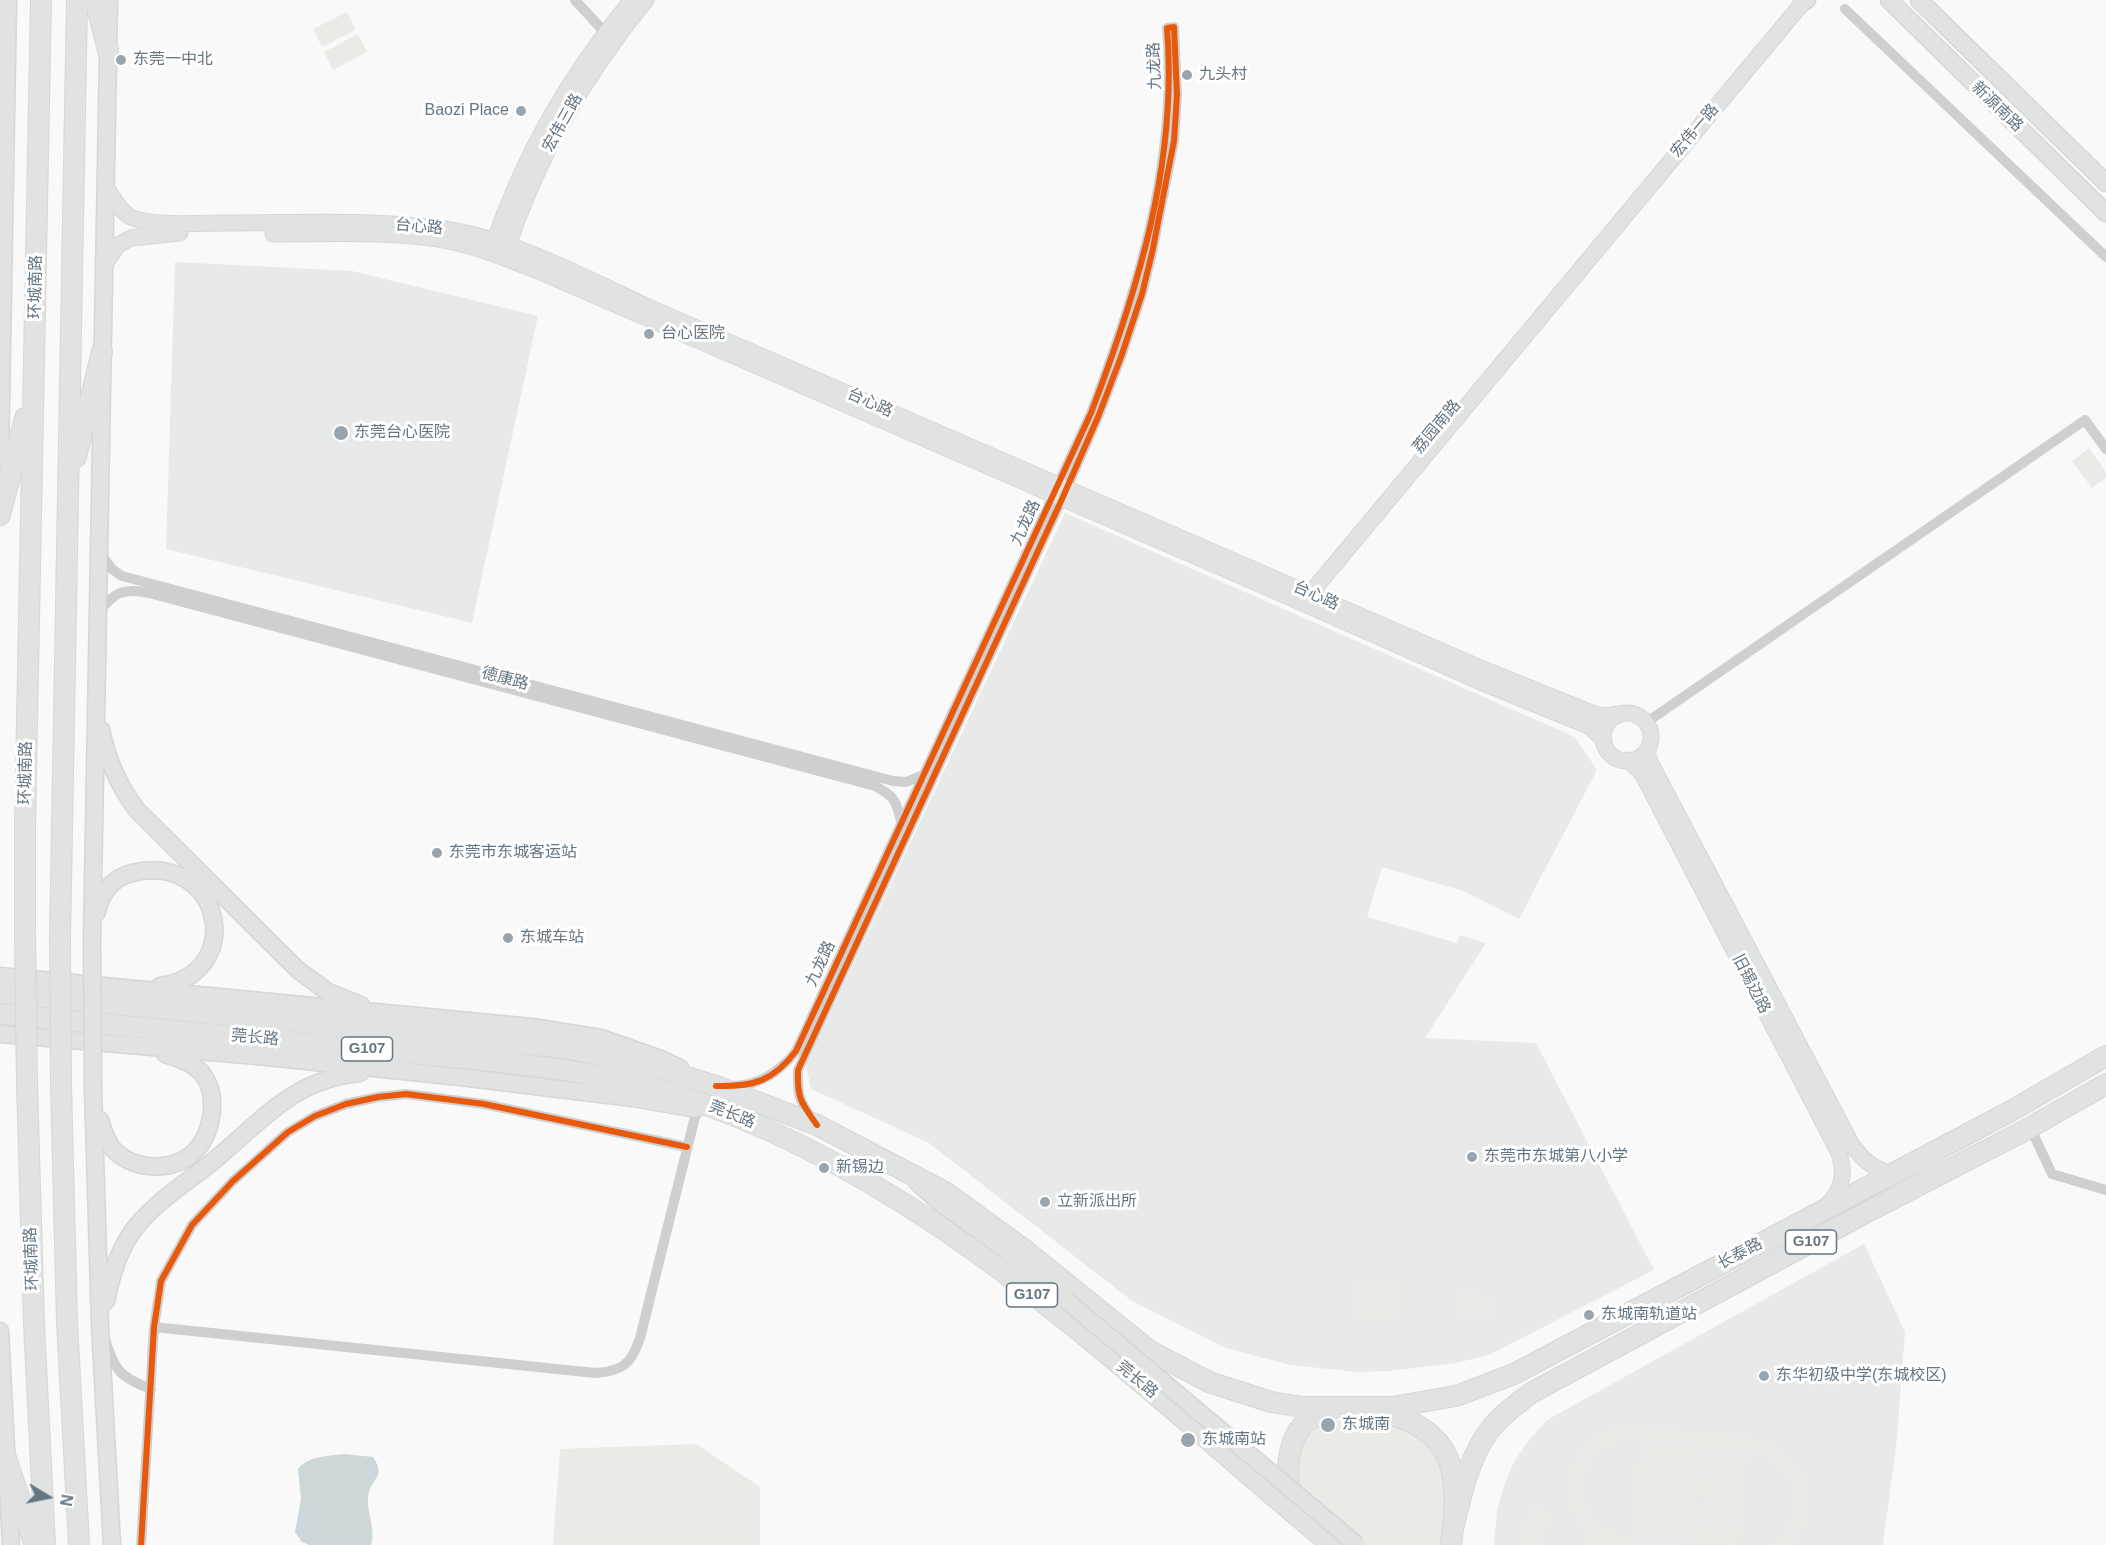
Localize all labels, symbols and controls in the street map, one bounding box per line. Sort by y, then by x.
street label: 九龙路 [1145,42,1165,90]
place label: 东莞一中北 [133,50,213,70]
marker: 东莞一中北 [114,53,128,67]
place label: 九头村 [1199,65,1247,85]
marker: 九头村 [1180,68,1194,82]
street label: 新源南路 [1967,78,2027,136]
street label: 宏伟三路 [539,90,587,156]
street label: 宏伟一路 [1667,100,1723,162]
place label: Baozi Place [425,101,509,121]
marker: Baozi Place [514,104,528,118]
street label: 台心路 [394,215,444,239]
street label: 环城南路 [26,255,46,319]
place label: 台心医院 [661,324,725,344]
marker: 台心医院 [642,327,656,341]
street label: 台心路 [844,384,896,422]
street label: 荔园南路 [1409,396,1465,458]
place label: 东莞台心医院 [354,423,450,443]
marker: 东莞台心医院 [332,424,350,442]
street label: 九龙路 [1007,497,1045,549]
street label: 台心路 [1290,577,1342,615]
street label: 德康路 [479,664,531,694]
street label: 环城南路 [16,741,36,805]
place label: 东莞市东城客运站 [449,843,577,863]
marker: 东莞市东城客运站 [430,846,444,860]
place label: 东城车站 [520,928,584,948]
marker: 东城车站 [501,931,515,945]
street label: 九龙路 [802,938,840,990]
street label: 旧锡边路 [1728,951,1774,1017]
street label: 莞长路 [230,1026,280,1050]
road number: G107 [342,1037,392,1061]
street label: 莞长路 [706,1097,758,1133]
place label: 东莞市东城第八小学 [1484,1147,1628,1167]
marker: 东莞市东城第八小学 [1465,1150,1479,1164]
place label: 新锡边 [836,1158,884,1178]
marker: 新锡边 [817,1161,831,1175]
place label: 立新派出所 [1057,1192,1137,1212]
marker: 立新派出所 [1038,1195,1052,1209]
street label: 环城南路 [21,1227,43,1291]
road number: G107 [1786,1230,1836,1254]
street label: 长泰路 [1714,1234,1766,1274]
road number: G107 [1006,1283,1058,1307]
place label: 东城南轨道站 [1601,1305,1697,1325]
marker: 东城南轨道站 [1582,1308,1596,1322]
street label: 莞长路 [1112,1357,1162,1403]
place label: 东华初级中学(东城校区) [1776,1366,1947,1386]
marker: 东华初级中学(东城校区) [1757,1369,1771,1383]
place label: 东城南 [1342,1415,1390,1435]
marker: 东城南 [1319,1416,1337,1434]
place label: 东城南站 [1202,1430,1266,1450]
marker: 东城南站 [1179,1431,1197,1449]
north arrow [18,1467,78,1527]
text: N [57,1493,76,1507]

